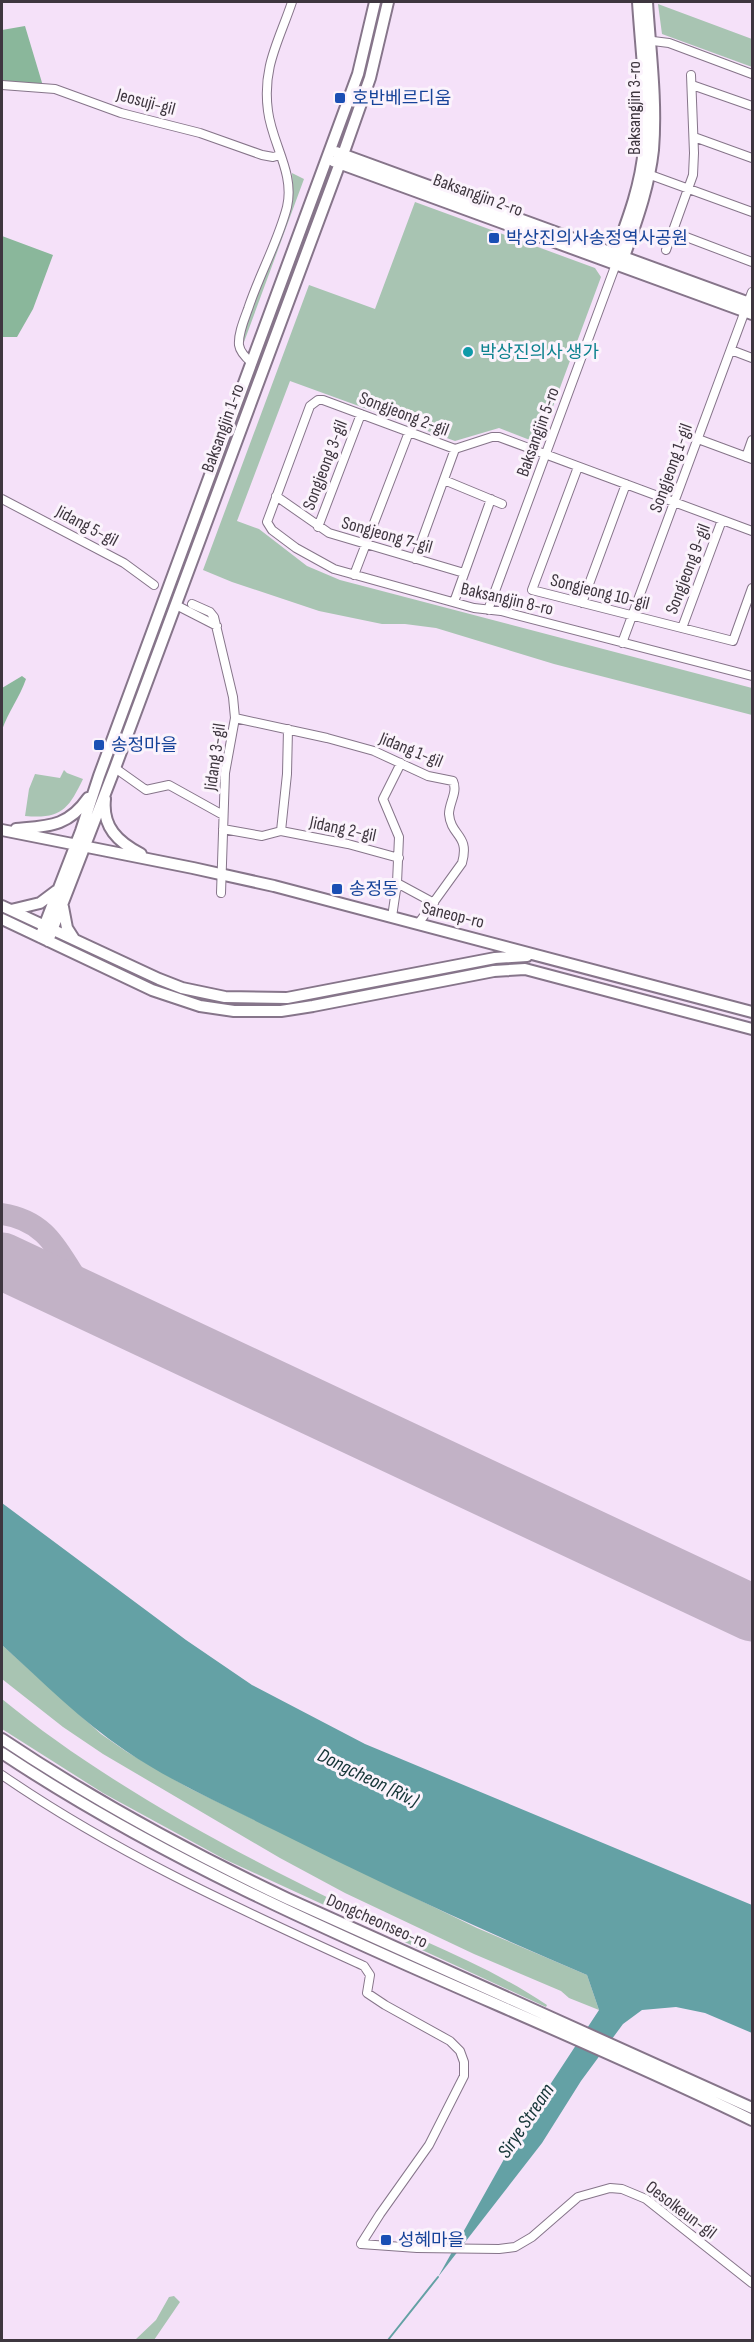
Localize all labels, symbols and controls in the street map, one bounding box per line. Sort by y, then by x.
street label: Baksangjin 3-ro [624,61,645,155]
street label: Jeosuji-gil [113,84,178,120]
place label: 호반베르디움 [352,88,451,109]
marker: 호반베르디움 [333,91,347,105]
street label: Baksangjin 2-ro [430,169,526,221]
place label: 박상진의사송정역사공원 [506,228,688,249]
marker: 박상진의사송정역사공원 [487,231,501,245]
place label: 박상진의사 생가 [480,342,599,363]
marker: 박상진의사 생가 [461,345,475,359]
street label: Baksangjin 1-ro [197,381,249,475]
street label: Baksangjin 5-ro [512,384,564,480]
street label: Songjeong 2-gil [356,387,452,441]
street label: Songjeong 3-gil [298,417,352,513]
street label: Songjeong 1-gil [645,421,697,515]
street label: Jidang 5-gil [51,500,122,551]
street label: Songjeong 7-gil [339,512,435,558]
street label: Songjeong 9-gil [661,521,715,617]
street label: Songjeong 10-gil [548,570,652,614]
street label: Baksangjin 8-ro [459,578,555,620]
street label: Jidang 3-gil [200,722,230,793]
street label: Jidang 1-gil [375,727,446,772]
place label: 송정마을 [111,735,177,756]
marker: 송정마을 [92,738,106,752]
street label: Jidang 2-gil [307,811,378,846]
place label: 송정동 [349,879,399,900]
marker: 송정동 [330,882,344,896]
street label: Saneop-ro [420,897,486,933]
water label: Dongcheon (Riv.) [314,1743,423,1813]
street label: Dongcheonseo-ro [323,1889,431,1953]
water label: Sirye Stream [492,2079,560,2163]
street label: Oesolkeun-gil [641,2177,721,2243]
place label: 성혜마을 [398,2230,464,2251]
marker: 성혜마을 [379,2233,393,2247]

